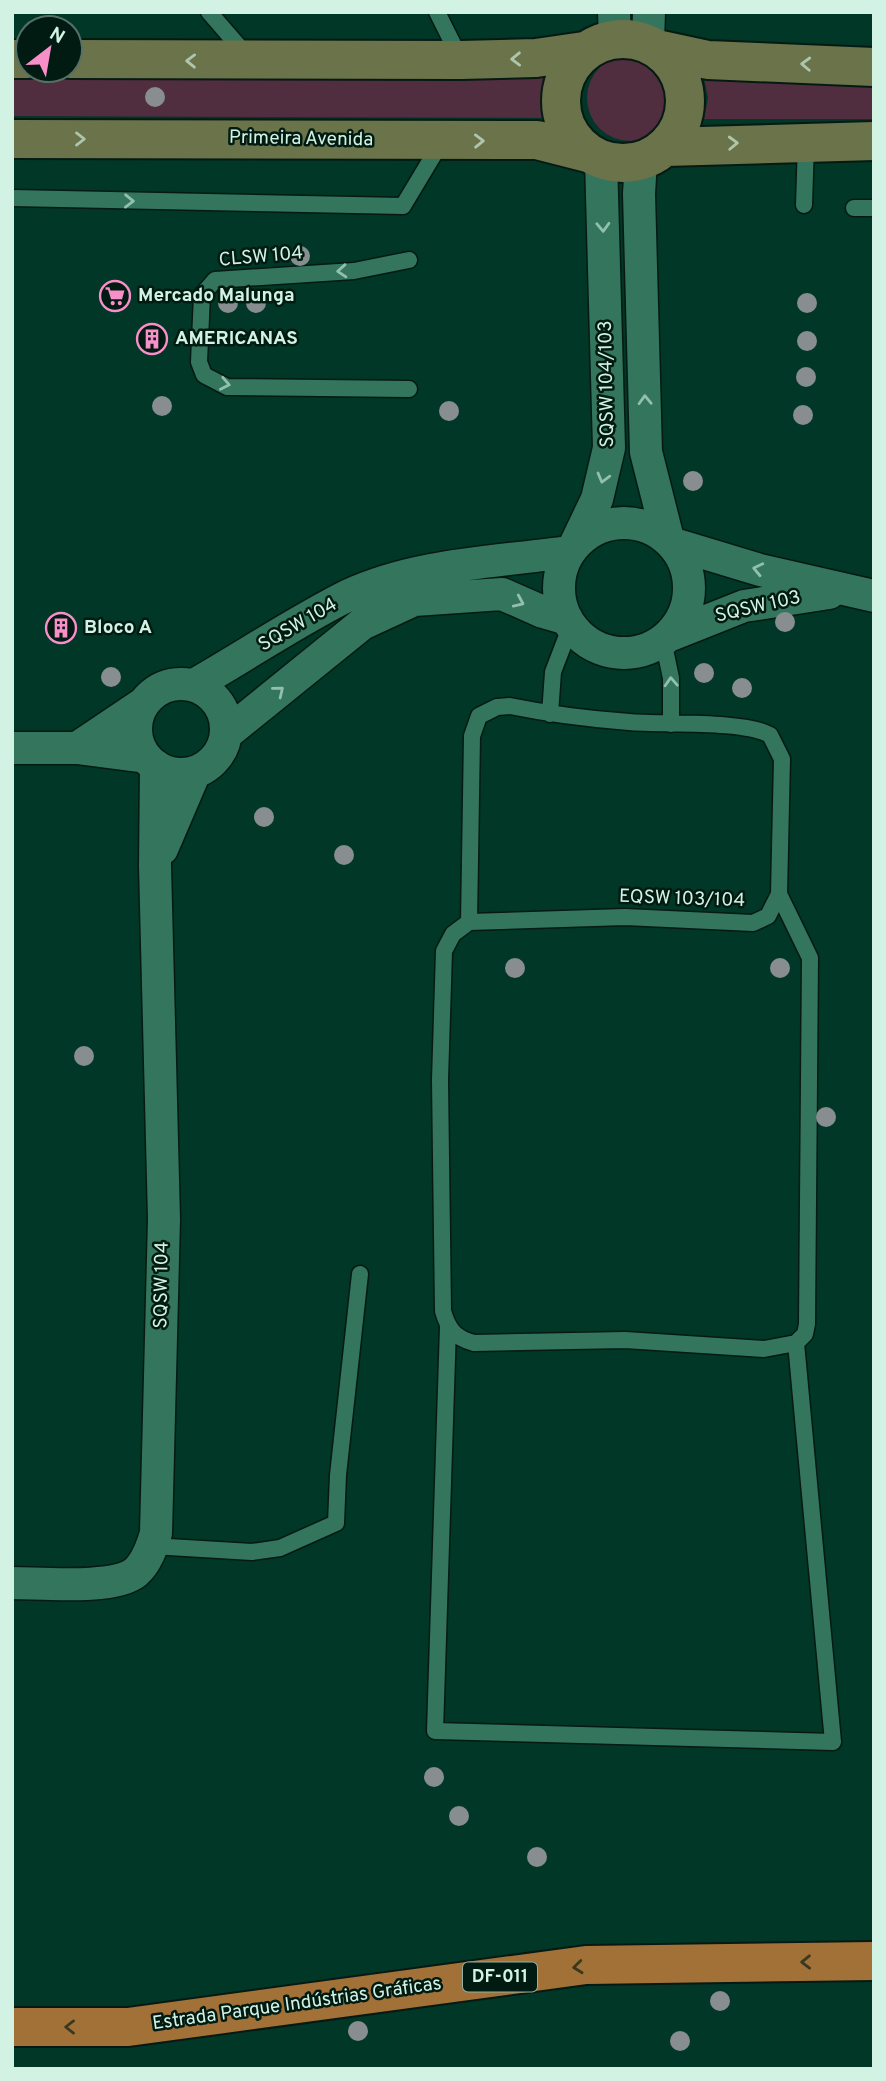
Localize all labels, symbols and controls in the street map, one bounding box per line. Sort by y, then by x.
north arrow [14,14,84,84]
text: N [45,22,69,50]
one-way arrow [510,51,521,67]
one-way arrow [185,53,195,69]
one-way arrow [800,57,811,72]
street label: Primeira Avenida [229,126,373,152]
one-way arrow [75,131,86,146]
one-way arrow [475,133,485,149]
one-way arrow [728,135,739,150]
one-way arrow [125,193,135,209]
one-way arrow [596,222,611,233]
street label: CLSW 104 [218,241,304,273]
one-way arrow [336,264,347,279]
supermarket icon: Mercado Malunga [98,279,132,313]
place label: Mercado Malunga [138,284,295,308]
street label: SQSW 104/103 [594,320,620,448]
building icon: AMERICANAS [135,322,169,356]
place label: AMERICANAS [175,327,298,351]
one-way arrow [218,376,230,391]
one-way arrow [637,394,653,405]
one-way arrow [597,472,611,484]
one-way arrow [752,563,764,577]
street label: SQSW 103 [713,586,803,628]
street label: SQSW 104 [254,593,342,657]
one-way arrow [512,594,524,608]
building icon: Bloco A [44,611,78,645]
place label: Bloco A [84,616,153,640]
one-way arrow [663,676,678,687]
one-way arrow [271,687,284,699]
street label: EQSW 103/104 [618,885,746,913]
street label: SQSW 104 [149,1241,175,1329]
one-way arrow [800,1954,810,1970]
one-way arrow [572,1959,584,1974]
road number: DF-011 [463,1963,537,1992]
street label: Estrada Parque Indústrias Gráficas [151,1972,443,2036]
one-way arrow [65,2019,75,2035]

